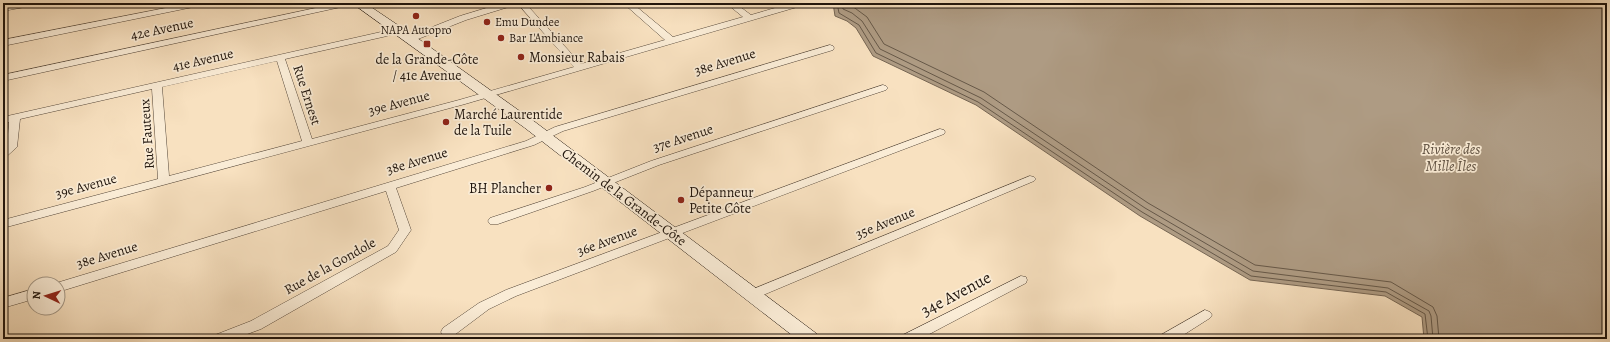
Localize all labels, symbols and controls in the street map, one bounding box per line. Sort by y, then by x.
marker: NAPA Autopro [411,11,421,21]
street label: 42e Avenue [129,13,195,45]
place label: Emu Dundee [495,14,559,30]
marker: Emu Dundee [482,17,492,27]
place label: NAPA Autopro [380,22,452,38]
place label: Bar L'Ambiance [509,30,583,46]
marker: Bar L'Ambiance [496,33,506,43]
marker: de la Grande-Côte / 41e Avenue [422,39,432,49]
street label: 41e Avenue [171,44,235,76]
street label: 38e Avenue [692,44,758,80]
place label: Monsieur Rabais [529,48,625,67]
place label: de la Grande-Côte / 41e Avenue [375,50,479,85]
marker: Monsieur Rabais [516,52,526,62]
street label: Rue Ernest [288,62,326,128]
street label: 39e Avenue [366,86,432,120]
street label: Rue Fauteux [135,98,159,170]
place label: Marché Laurentide de la Tuile [454,105,563,140]
marker: Marché Laurentide de la Tuile [441,117,451,127]
street label: 37e Avenue [650,119,716,157]
water label: Rivière des Mille Îles [1422,139,1480,176]
street label: 38e Avenue [384,143,450,179]
street label: Chemin de la Grande-Côte [558,144,690,250]
street label: 39e Avenue [53,169,119,203]
place label: BH Plancher [469,179,542,198]
marker: BH Plancher [544,183,554,193]
place label: Dépanneur Petite Côte [689,183,754,218]
marker: Dépanneur Petite Côte [676,195,686,205]
street label: 35e Avenue [852,202,918,244]
street label: 36e Avenue [574,221,640,261]
street label: Rue de la Gondole [281,233,379,299]
street label: 38e Avenue [74,237,140,273]
street label: 34e Avenue [917,266,995,322]
north arrow [26,276,66,316]
text: N [29,291,44,300]

